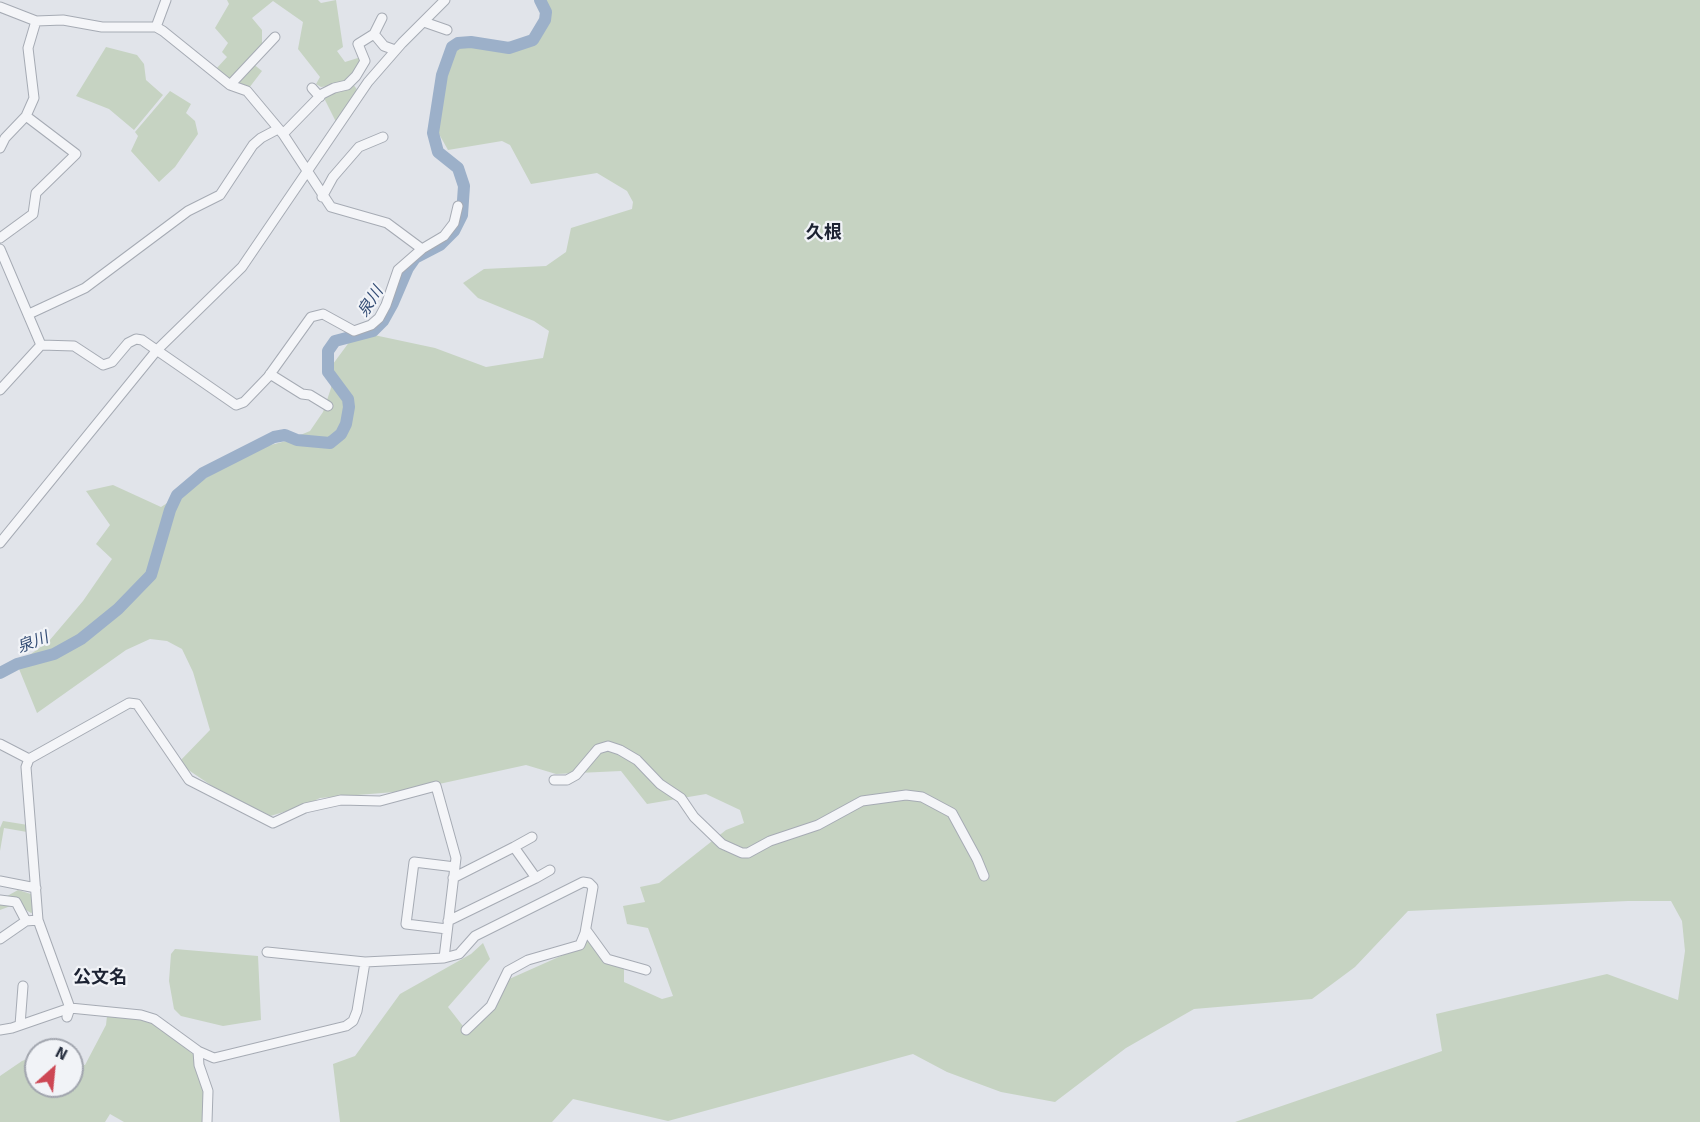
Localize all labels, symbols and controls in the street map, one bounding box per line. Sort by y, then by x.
district label: 久根 [806,222,842,244]
water label: 泉川 [354,283,388,321]
water label: 泉川 [15,628,51,658]
district label: 公文名 [73,967,127,989]
north arrow [24,1038,84,1098]
text: N [52,1042,71,1065]

